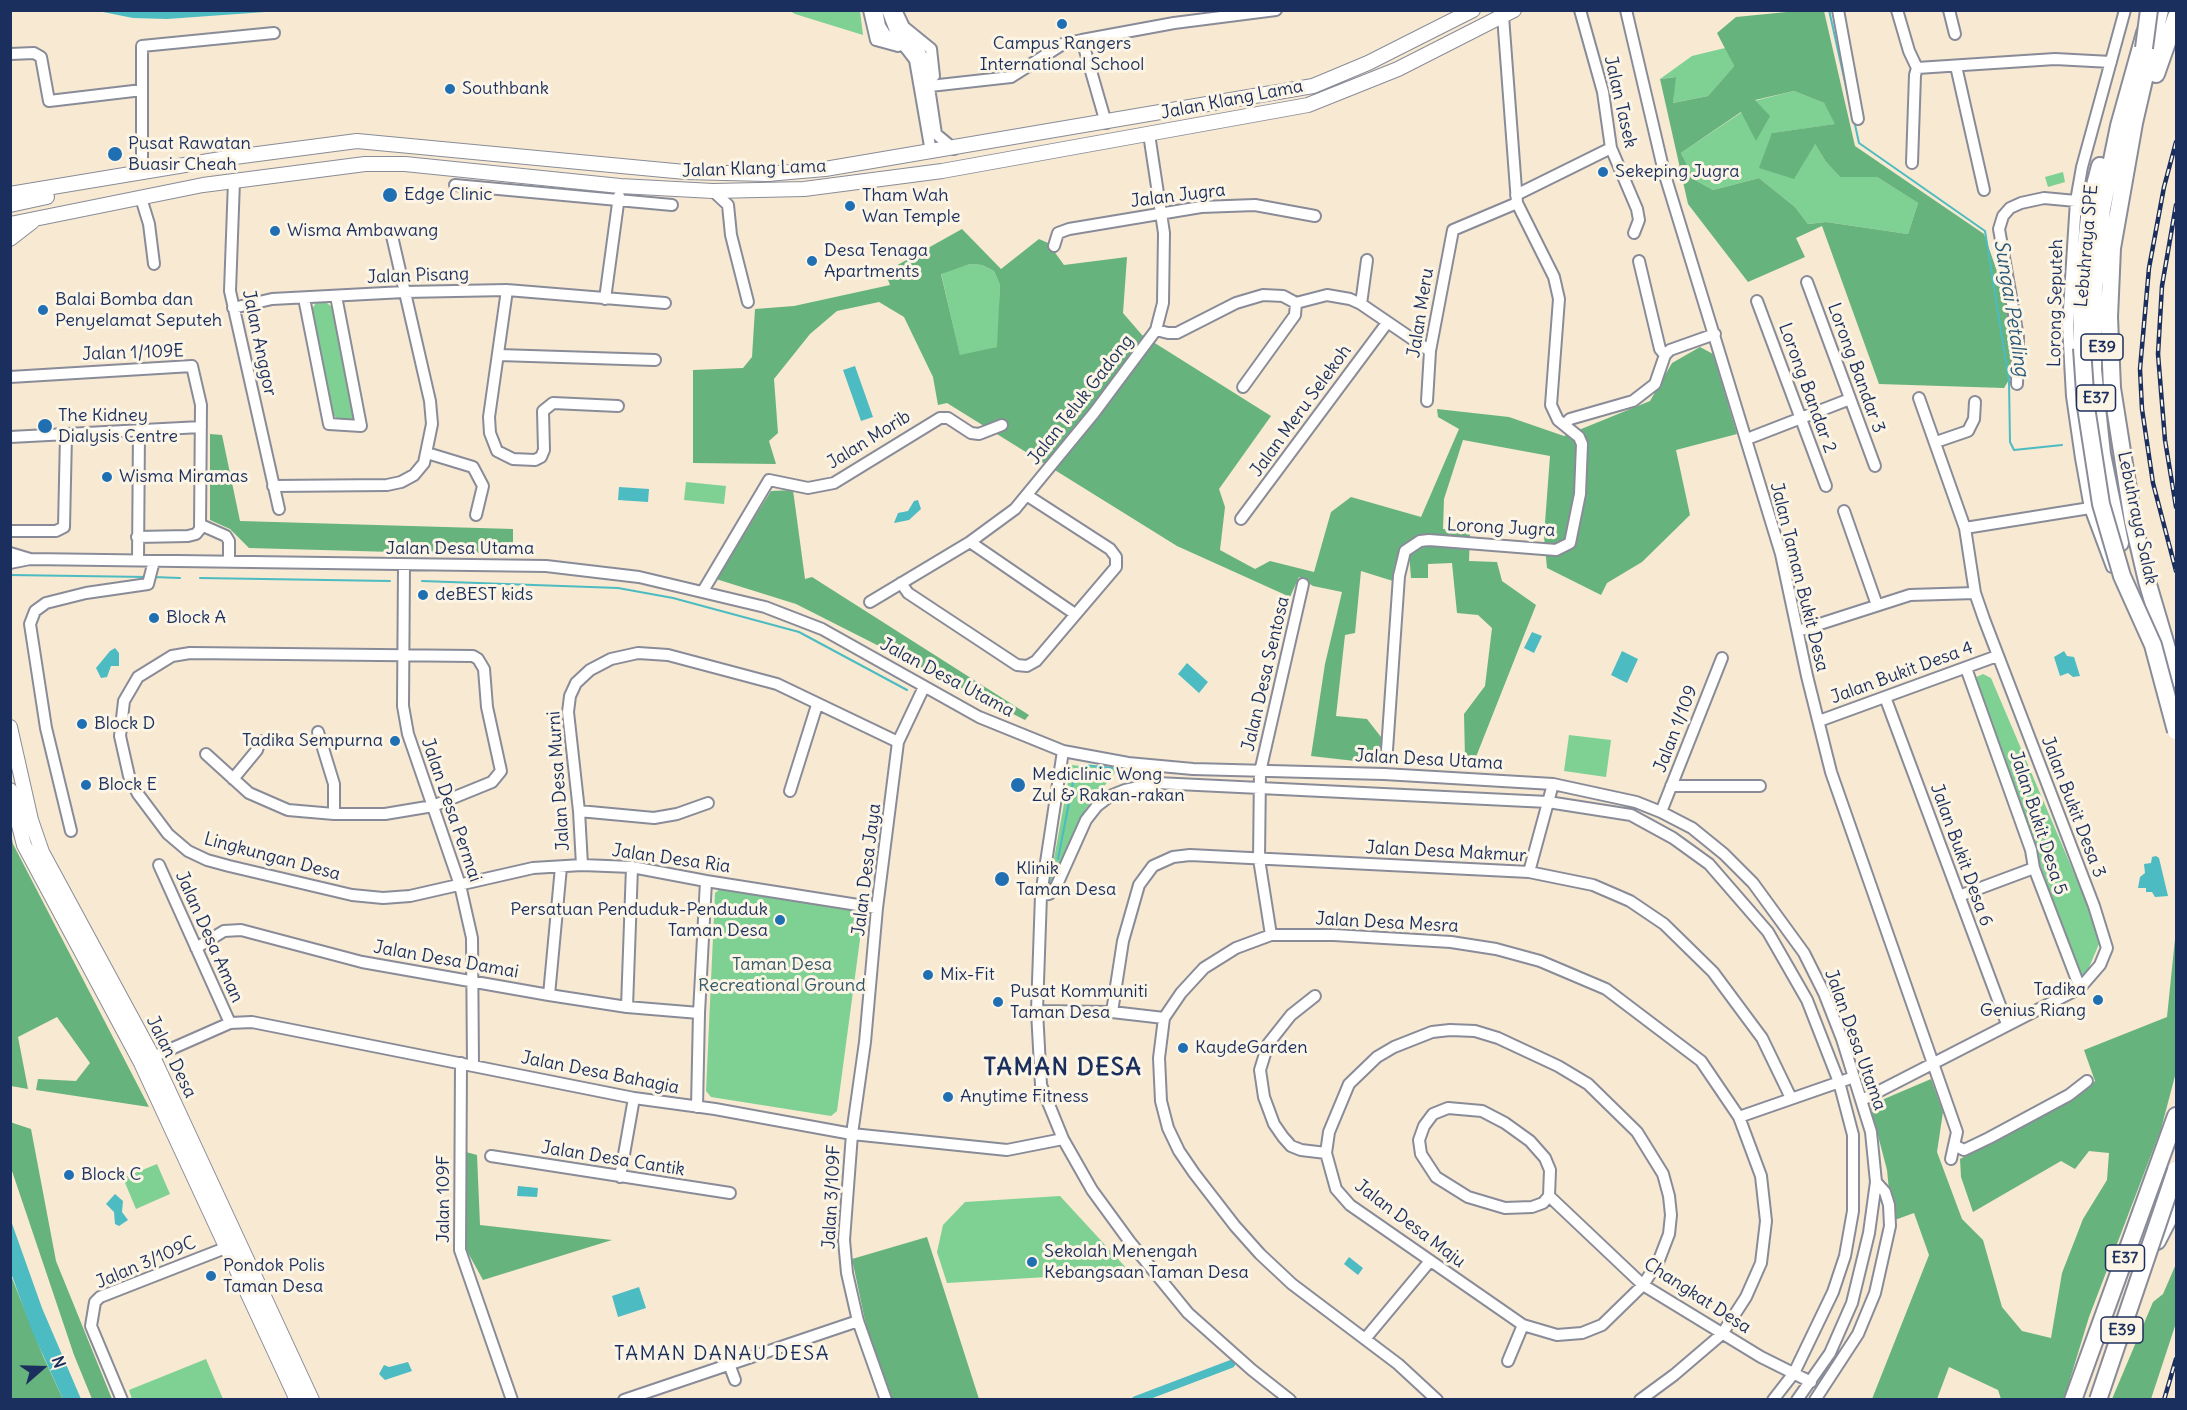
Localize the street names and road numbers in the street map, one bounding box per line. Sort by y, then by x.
street label: Jalan Tasek [1599,54,1641,150]
street label: Jalan Klang Lama [1159,76,1305,124]
street label: Jalan Klang Lama [681,156,827,182]
street label: Jalan Jugra [1129,179,1227,213]
street label: Lebuhraya SPE [2071,184,2103,308]
street label: Lorong Seputeh [2044,239,2068,367]
street label: Jalan Pisang [367,263,469,289]
street label: Jalan Meru [1403,267,1439,359]
street label: Jalan Anggor [237,288,281,398]
street label: Lorong Bandar 3 [1822,300,1890,436]
street label: Lorong Bandar 2 [1773,320,1841,456]
street label: Jalan Teluk Gadong [1024,331,1138,469]
road number: E39 [2081,334,2123,360]
street label: Jalan 1/109E [82,340,184,366]
street label: Jalan Meru Selekoh [1246,341,1356,481]
road number: E37 [2076,385,2116,411]
street label: Jalan Morib [823,406,915,474]
street label: Lebuhraya Salak [2112,449,2162,587]
street label: Jalan Taman Bukit Desa [1765,480,1833,674]
street label: Lorong Jugra [1446,514,1556,542]
street label: Jalan Desa Utama [386,538,534,560]
street label: Jalan Desa Sentosa [1238,594,1294,754]
street label: Jalan Desa Utama [876,634,1018,722]
street label: Jalan Bukit Desa 4 [1828,637,1976,709]
street label: Jalan 1/109 [1650,682,1702,776]
street label: Jalan Desa Murni [543,710,575,852]
street label: Jalan Bukit Desa 3 [2036,733,2110,881]
street label: Jalan Desa Permai [416,735,486,885]
street label: Jalan Desa Utama [1354,745,1504,775]
street label: Jalan Bukit Desa 5 [2005,748,2071,898]
street label: Jalan Bukit Desa 6 [1925,781,1997,929]
street label: Jalan Desa Jaya [848,802,886,938]
street label: Lingkungan Desa [201,828,343,886]
street label: Jalan Desa Makmur [1365,837,1527,867]
street label: Jalan Desa Ria [610,840,732,878]
street label: Jalan Desa Aman [170,868,248,1006]
street label: Jalan Desa Mesra [1315,908,1459,938]
street label: Jalan Desa Damai [372,937,520,983]
street label: Jalan Desa Utama [1819,967,1891,1113]
street label: Jalan Desa [141,1012,201,1102]
street label: Jalan Desa Bahagia [519,1047,681,1099]
street label: Jalan Desa Cantik [540,1137,686,1181]
street label: Jalan 3/109F [818,1144,846,1250]
street label: Jalan 109F [433,1155,455,1243]
street label: Jalan Desa Maju [1350,1175,1470,1273]
street label: Jalan 3/109C [93,1232,199,1294]
road number: E37 [2106,1245,2144,1271]
street label: Changkat Desa [1639,1253,1755,1339]
road number: E39 [2101,1317,2143,1343]

